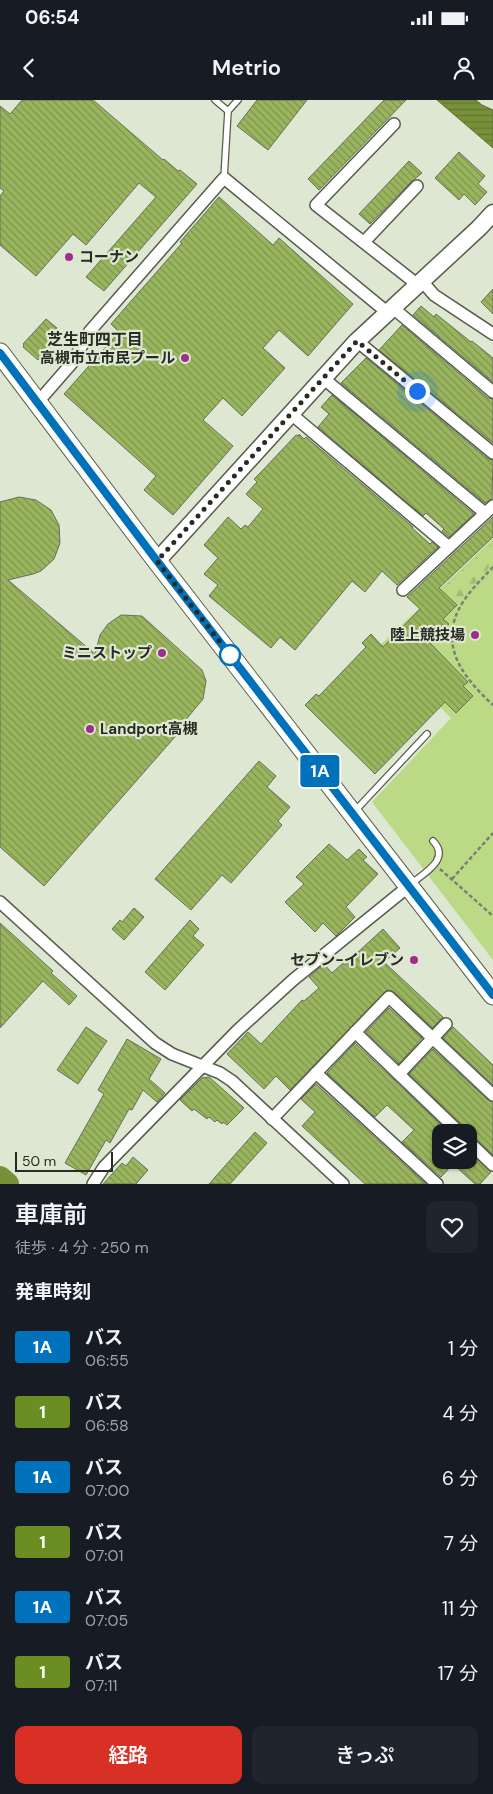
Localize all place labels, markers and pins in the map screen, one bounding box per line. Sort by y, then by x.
place label: コーナン [79,247,139,267]
marker: コーナン [63,251,75,263]
place label: 高槻市立市民プール [40,348,175,368]
marker: 高槻市立市民プール [179,352,191,364]
place label: 陸上競技場 [390,625,465,645]
marker: 陸上競技場 [469,629,481,641]
place label: ミニストップ [62,643,152,663]
unlabelled marker [219,644,241,666]
marker: ミニストップ [156,647,168,659]
place label: Landport高槻 [100,719,198,739]
marker: Landport高槻 [84,723,96,735]
place label: セブン-イレブン [290,950,404,970]
marker: セブン-イレブン [408,954,420,966]

